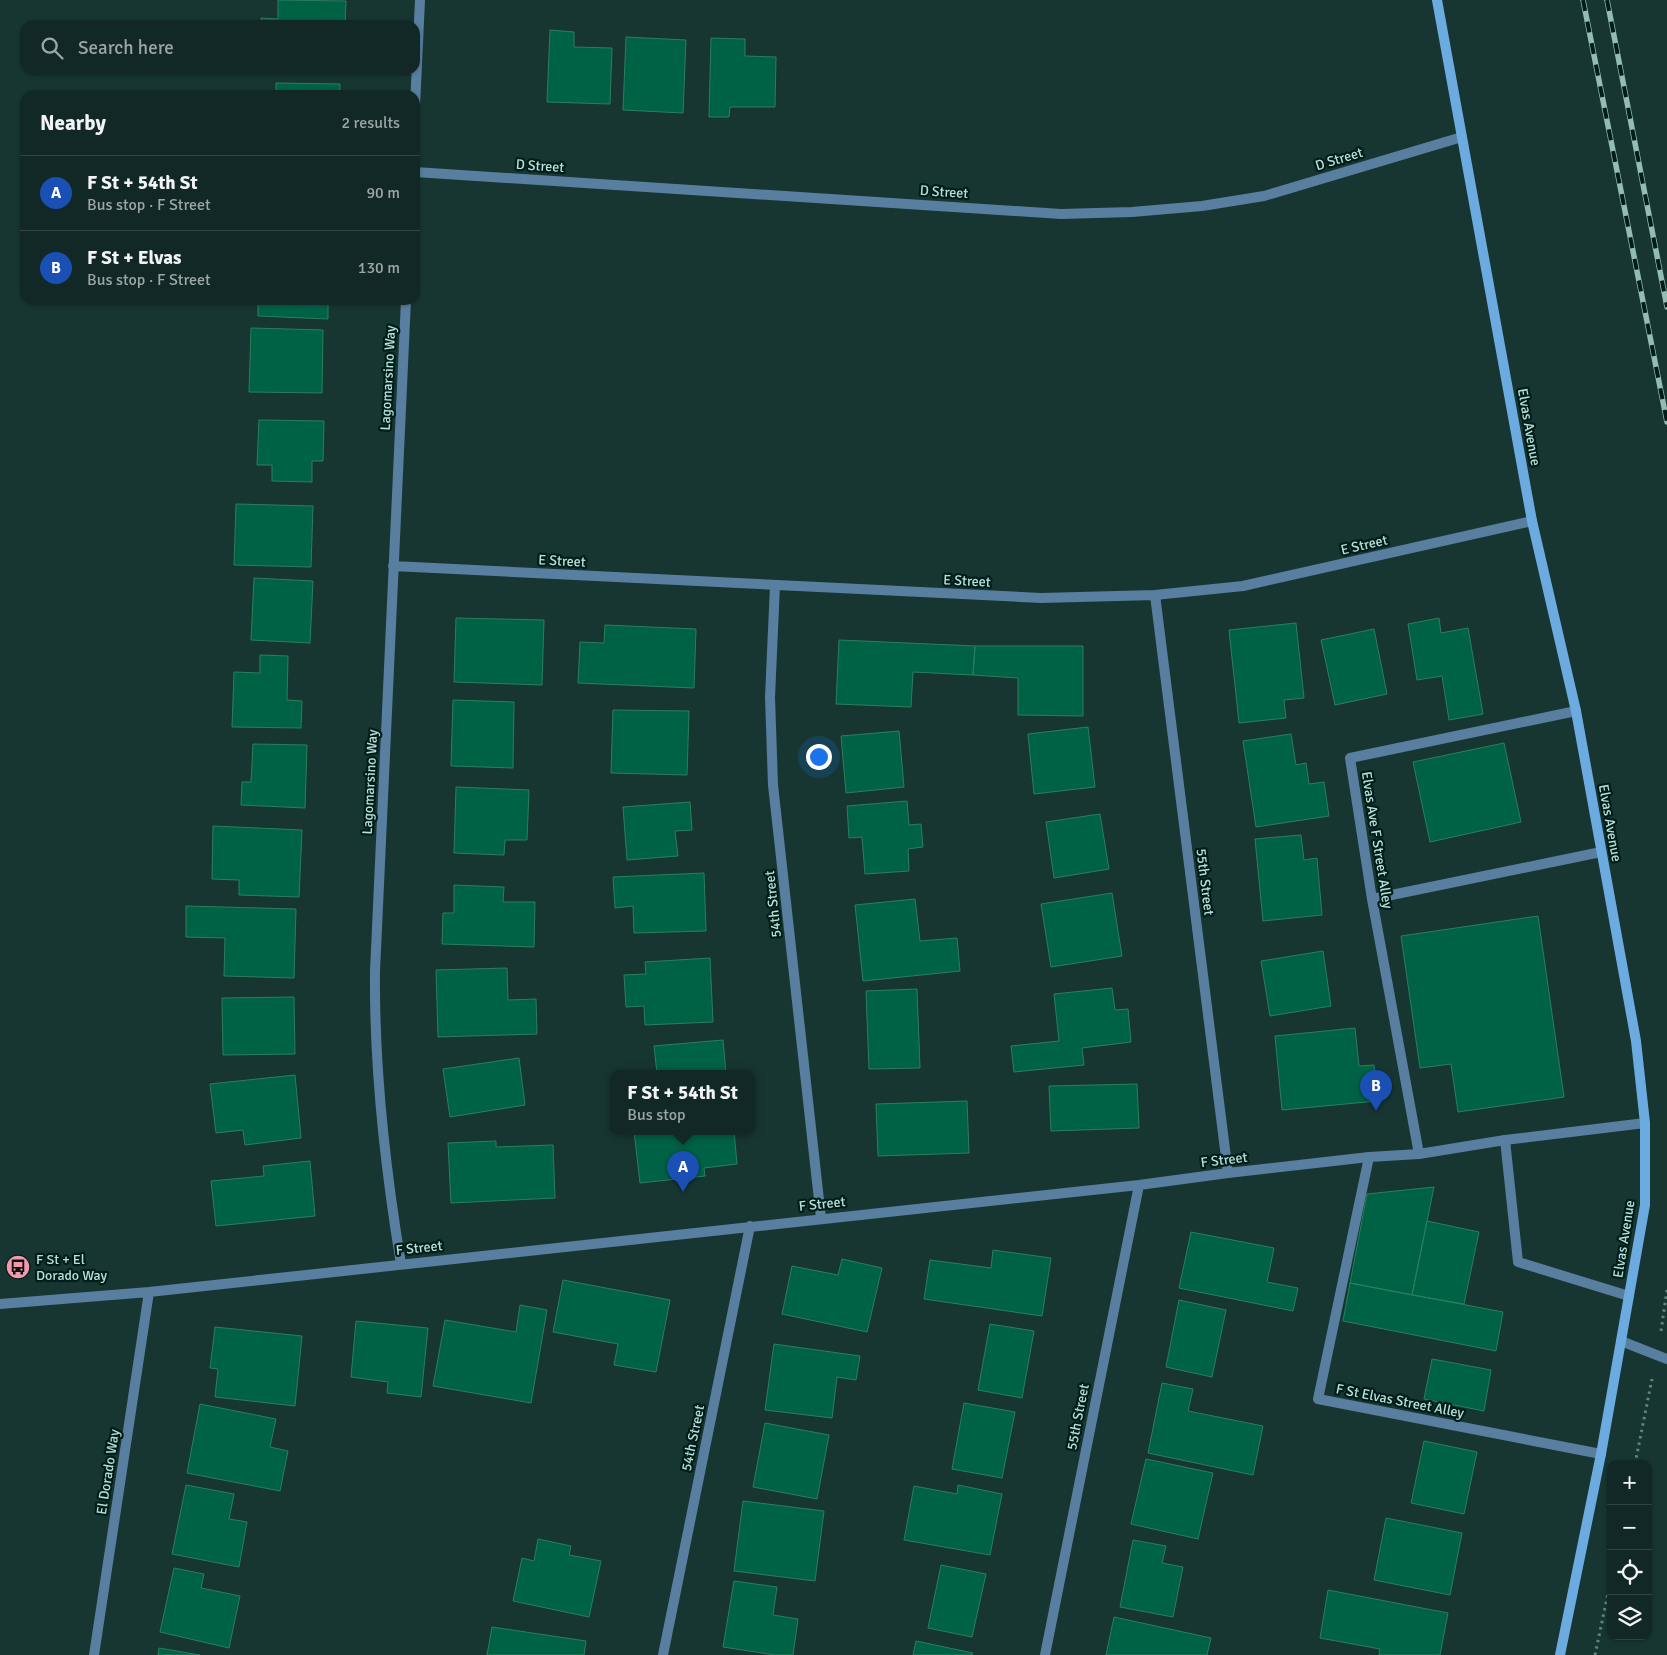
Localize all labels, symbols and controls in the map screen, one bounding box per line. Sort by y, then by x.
search box [20,20,420,75]
icon: search [38,34,66,62]
text: Search here [78,36,174,60]
text: Nearby [40,110,106,136]
text: 2 results [341,113,400,133]
street label: D Street [1313,144,1365,174]
street label: D Street [515,156,565,176]
text: F St + 54th St [87,171,198,195]
street label: D Street [919,182,969,202]
text: A [51,183,61,203]
text: 90 m [366,183,400,203]
text: Bus stop · F Street [87,195,211,215]
text: F St + Elvas [87,246,182,270]
text: B [51,258,61,278]
text: 130 m [358,258,400,278]
text: Bus stop · F Street [87,270,211,290]
street label: Lagomarsino Way [377,325,399,431]
street label: Elvas Avenue [1514,387,1544,467]
street label: E Street [1339,531,1389,559]
street label: E Street [538,551,586,571]
street label: E Street [943,571,991,591]
street label: Lagomarsino Way [359,729,381,835]
your location [806,744,832,770]
street label: Elvas Ave F Street Alley [1358,770,1396,910]
street label: Elvas Avenue [1595,783,1625,863]
street label: 55th Street [1192,848,1218,916]
street label: 54th Street [761,870,785,938]
popup [610,1070,755,1135]
pin: B [1360,1070,1392,1111]
text: F St + 54th St [627,1081,738,1105]
text: Bus stop [627,1105,685,1125]
street label: F Street [1200,1149,1248,1171]
pin: A [667,1151,699,1192]
street label: F Street [798,1193,846,1215]
street label: Elvas Avenue [1609,1199,1639,1279]
street label: F Street [395,1237,443,1259]
place label: F St + El Dorado Way [36,1251,108,1284]
bus stop icon: F St + El Dorado Way [5,1254,31,1280]
street label: F St Elvas Street Alley [1335,1380,1466,1422]
street label: 55th Street [1063,1382,1093,1452]
street label: 54th Street [678,1403,708,1473]
street label: El Dorado Way [93,1428,123,1516]
map controls [1607,1460,1652,1640]
button: + [1607,1460,1652,1505]
button: − [1607,1505,1652,1550]
button: locate [1607,1550,1652,1595]
button: layers [1607,1595,1652,1640]

